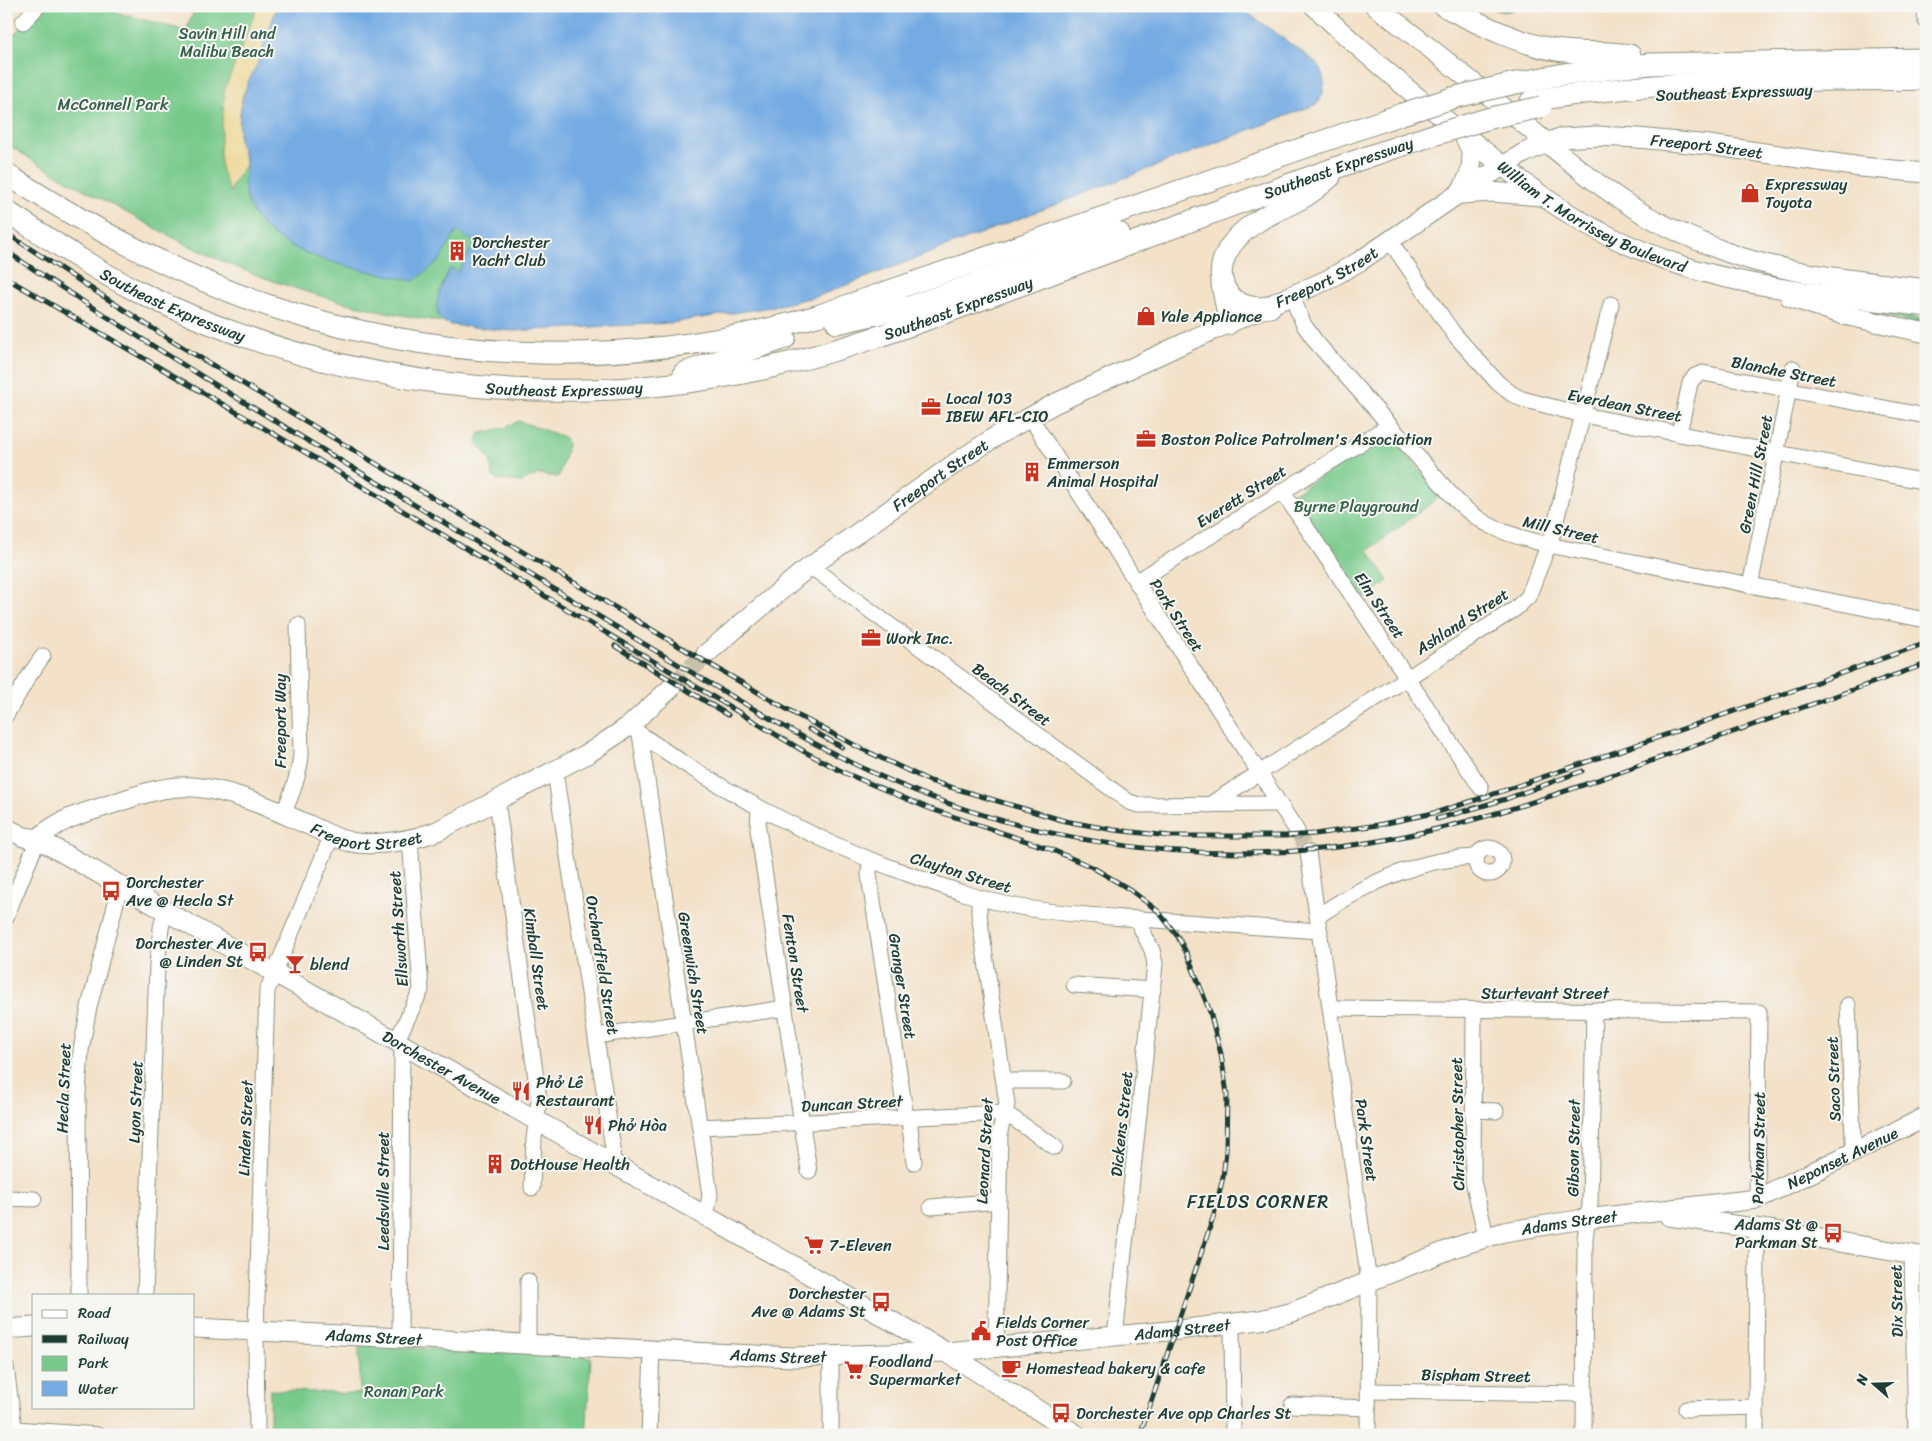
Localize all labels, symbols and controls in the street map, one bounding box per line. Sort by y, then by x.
park label: Savin Hill and Malibu Beach [179,19,277,66]
street label: Southeast Expressway [1655,75,1814,110]
park label: McConnell Park [58,90,169,119]
street label: Freeport Street [1649,125,1765,168]
street label: Southeast Expressway [1259,128,1418,208]
street label: William T. Morrissey Boulevard [1491,153,1692,282]
place label: Expressway Toyota [1765,170,1848,217]
shop icon: Expressway Toyota [1739,182,1761,204]
place label: Dorchester Yacht Club [472,228,551,275]
street label: Freeport Street [1270,239,1384,316]
building icon: Dorchester Yacht Club [446,240,468,262]
street label: Southeast Expressway [94,260,250,351]
street label: Southeast Expressway [880,267,1038,349]
place label: Yale Appliance [1161,302,1262,331]
shop icon: Yale Appliance [1135,305,1157,327]
street label: Blanche Street [1729,347,1839,396]
street label: Southeast Expressway [484,373,645,405]
street label: Everdean Street [1565,380,1684,431]
place label: Local 103 IBEW AFL-CIO [945,384,1049,431]
office icon: Local 103 IBEW AFL-CIO [920,396,942,418]
street label: Green Hill Street [1730,412,1781,536]
place label: Boston Police Patrolmen's Association [1161,425,1433,454]
office icon: Boston Police Patrolmen's Association [1135,428,1157,450]
street label: Freeport Street [886,431,995,519]
place label: Emmerson Animal Hospital [1046,449,1159,496]
street label: Everett Street [1190,457,1292,536]
building icon: Emmerson Animal Hospital [1021,461,1043,483]
park label: Byrne Playground [1294,492,1420,521]
street label: Mill Street [1520,507,1602,552]
street label: Elm Street [1346,566,1413,645]
street label: Park Street [1142,572,1211,658]
street label: Ashland Street [1409,580,1515,663]
place label: Work Inc. [886,624,954,653]
office icon: Work Inc. [860,627,882,649]
street label: Beach Street [966,655,1058,734]
street label: Freeport Way [266,673,295,768]
street label: Freeport Street [306,814,425,859]
street label: Clayton Street [907,843,1015,902]
place label: Dorchester Ave @ Hecla St [125,868,234,915]
street label: Ellsworth Street [380,870,417,988]
bus stop icon: Dorchester Ave @ Hecla St [100,880,122,902]
street label: Orchardfield Street [577,893,628,1037]
street label: Kimball Street [515,906,558,1012]
street label: Greenwich Street [669,910,718,1037]
street label: Fenton Street [773,912,818,1015]
place label: Dorchester Ave @ Linden St [135,929,243,976]
street label: Granger Street [880,931,925,1041]
bus stop icon: Dorchester Ave @ Linden St [247,941,269,963]
place label: blend [310,950,350,979]
bar icon: blend [284,953,306,975]
street label: Sturtevant Street [1481,979,1610,1008]
street label: Dorchester Avenue [377,1022,507,1113]
street label: Saco Street [1818,1036,1849,1122]
street label: Hecla Street [47,1042,80,1134]
street label: Christopher Street [1442,1057,1473,1191]
street label: Lyon Street [120,1060,151,1144]
place label: Phở Lê Restaurant [536,1068,615,1115]
street label: Dickens Street [1102,1070,1141,1178]
street label: Linden Street [229,1079,262,1176]
restaurant icon: Phở Lê Restaurant [510,1080,532,1102]
street label: Duncan Street [801,1086,904,1121]
street label: Parkman Street [1743,1092,1774,1204]
street label: Leonard Street [967,1097,1002,1205]
street label: Park Street [1346,1097,1387,1183]
street label: Gibson Street [1558,1098,1589,1197]
place label: Phở Hòa [608,1111,667,1140]
restaurant icon: Phở Hòa [582,1114,604,1136]
street label: Neponset Avenue [1782,1119,1903,1198]
street label: Leedsville Street [369,1132,398,1250]
place label: DotHouse Health [510,1150,630,1179]
building icon: DotHouse Health [484,1153,506,1175]
district label: FIELDS CORNER [1187,1186,1329,1218]
street label: Adams Street [1518,1201,1619,1244]
place label: Adams St @ Parkman St [1734,1210,1818,1257]
bus stop icon: Adams St @ Parkman St [1822,1222,1844,1244]
place label: 7-Eleven [829,1231,892,1260]
supermarket icon: 7-Eleven [803,1234,825,1256]
street label: Dix Street [1881,1264,1912,1338]
place label: Dorchester Ave @ Adams St [751,1279,867,1326]
bus stop icon: Dorchester Ave @ Adams St [870,1291,892,1313]
legend [32,1294,195,1408]
text: Road [78,1300,111,1326]
place label: Fields Corner Post Office [996,1308,1090,1355]
street label: Adams Street [1132,1310,1232,1349]
street label: Adams Street [324,1320,423,1354]
public building icon: Fields Corner Post Office [970,1320,992,1342]
text: Railway [78,1326,129,1352]
street label: Adams Street [728,1340,828,1372]
place label: Foodland Supermarket [869,1347,961,1394]
text: Park [78,1350,109,1376]
place label: Homestead bakery & cafe [1026,1354,1206,1383]
cafe icon: Homestead bakery & cafe [1000,1357,1022,1379]
north arrow [1850,1358,1900,1408]
supermarket icon: Foodland Supermarket [843,1359,865,1381]
street label: Bispham Street [1421,1360,1531,1391]
text: N [1849,1371,1876,1389]
text: Water [78,1376,118,1402]
park label: Ronan Park [364,1377,444,1406]
place label: Dorchester Ave opp Charles St [1076,1399,1291,1428]
bus stop icon: Dorchester Ave opp Charles St [1050,1402,1072,1424]

